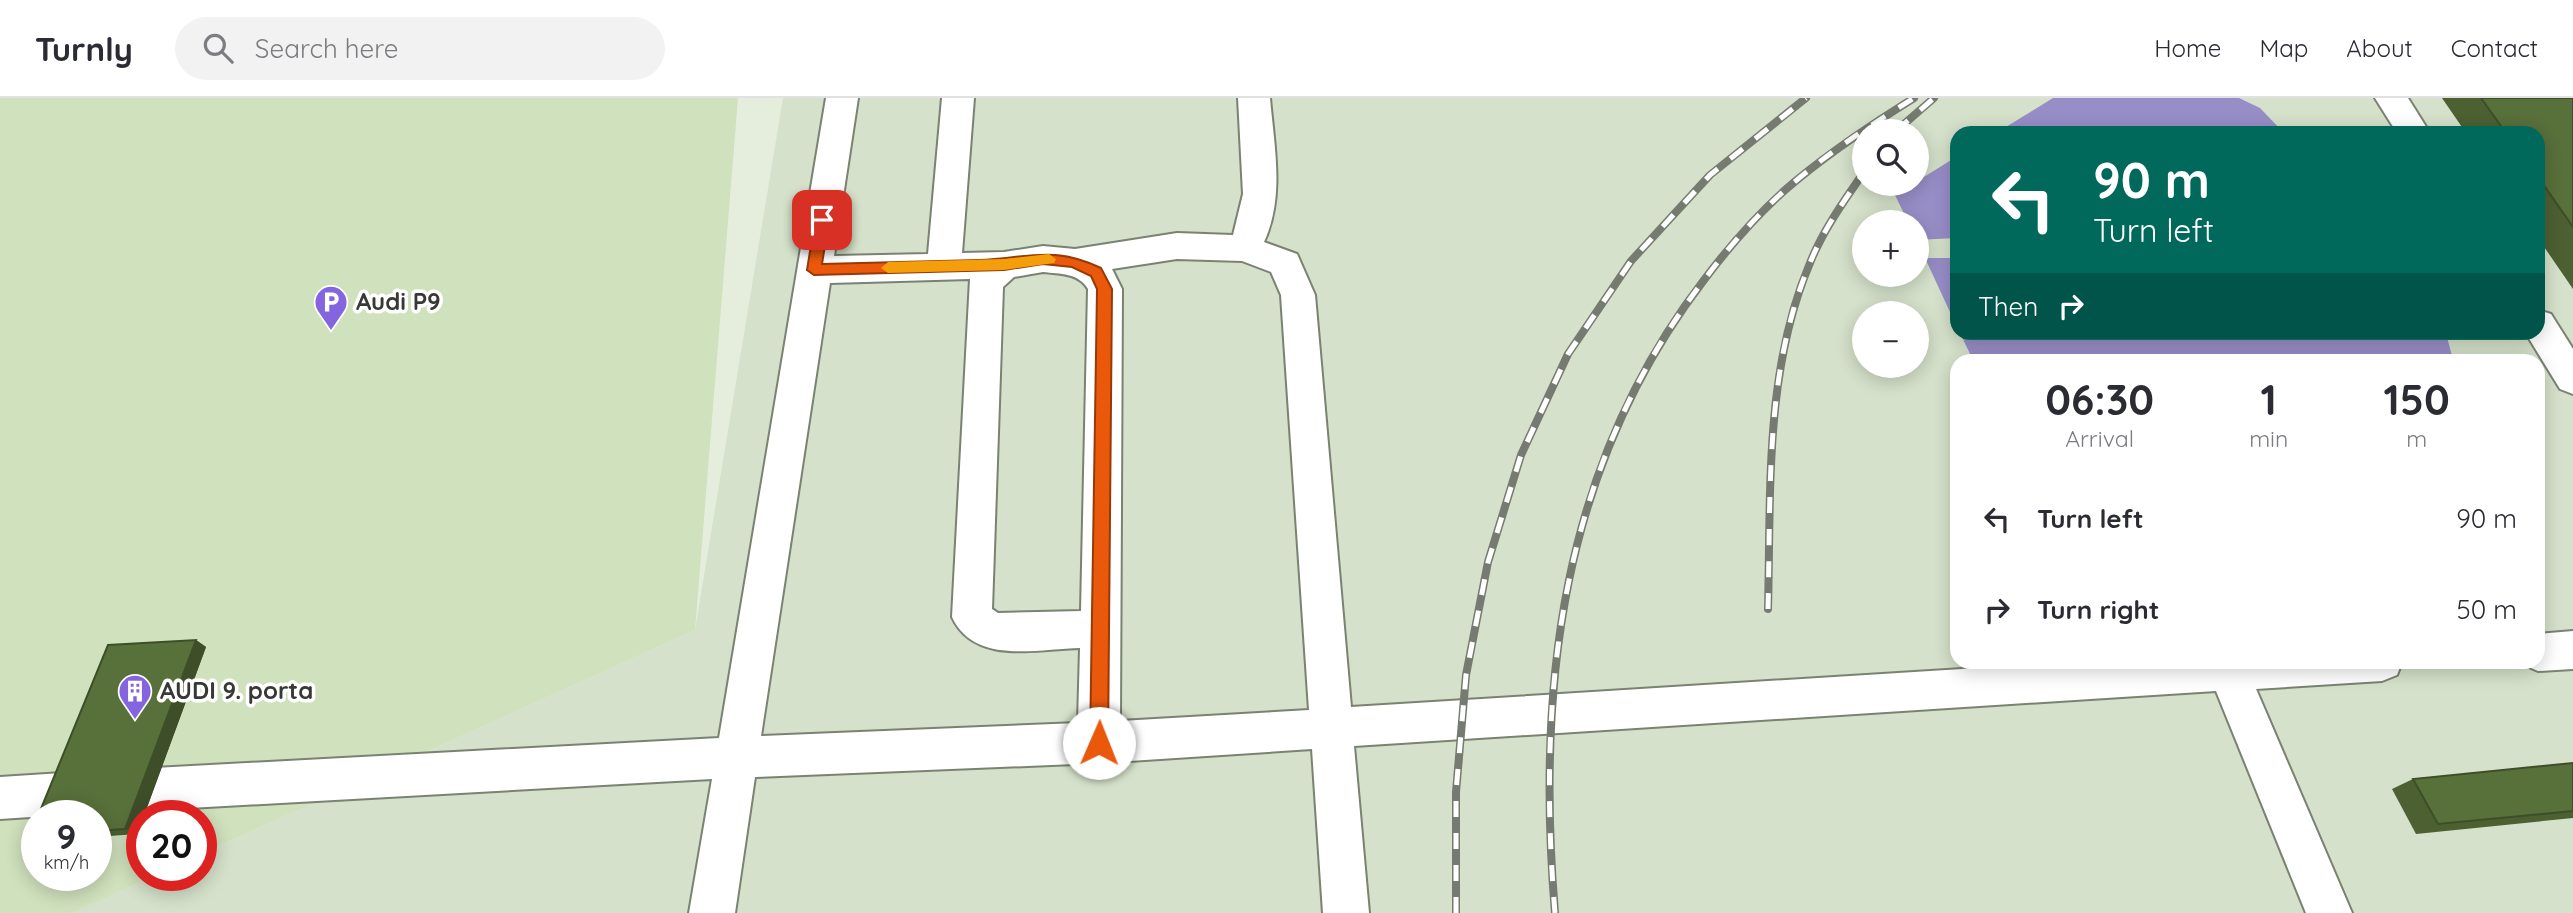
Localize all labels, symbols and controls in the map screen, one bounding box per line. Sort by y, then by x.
search box [175,17,665,80]
text: Turnly [35,28,133,69]
icon: search [199,29,237,67]
text: Search here [255,32,398,65]
text: Home [2154,33,2221,63]
text: Map [2259,33,2308,63]
text: About [2346,33,2413,63]
text: Contact [2451,33,2538,63]
map controls [1852,119,1929,378]
button: search [1852,119,1929,196]
text: 90 m [2093,149,2210,210]
icon: left [1978,154,2069,245]
pin [792,190,852,250]
icon: arrive [803,201,841,239]
button: + [1852,210,1929,287]
text: Turn left [2093,210,2214,250]
parking icon: Audi P9 [312,283,350,332]
place label: Audi P9 [356,286,441,316]
icon: right [2052,287,2090,325]
text: Then [1978,290,2038,323]
button: − [1852,301,1929,378]
text: 06:30 [2045,373,2154,426]
text: 1 [2261,373,2277,426]
text: 150 [2384,373,2450,426]
text: Arrival [2065,424,2134,453]
text: min [2249,424,2288,453]
text: m [2406,424,2427,453]
icon: left [1978,500,2016,538]
text: Turn left [2037,502,2144,535]
text: 90 m [2456,502,2517,535]
icon: right [1978,591,2016,629]
text: Turn right [2037,593,2159,626]
text: 50 m [2457,593,2517,626]
building icon: AUDI 9. porta [116,672,154,721]
place label: AUDI 9. porta [160,675,313,705]
position arrow [1062,706,1136,780]
speed limit sign: 20 [126,800,217,891]
text: 9 [57,814,76,858]
text: km/h [44,851,89,874]

